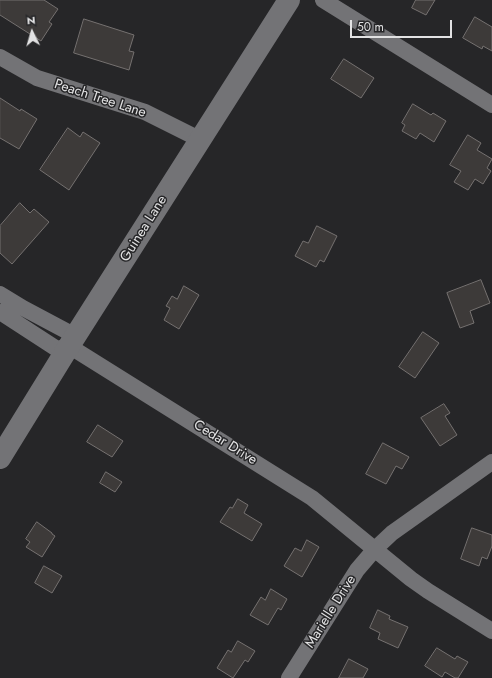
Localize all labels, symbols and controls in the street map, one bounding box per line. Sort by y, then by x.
north arrow [12,12,52,52]
text: N [26,12,36,28]
scale bar [352,12,454,38]
text: 50 m [357,18,384,36]
street label: Peach Tree Lane [52,76,148,122]
street label: Guinea Lane [117,193,171,265]
street label: Cedar Drive [190,417,260,469]
street label: Marielle Drive [302,572,360,652]

